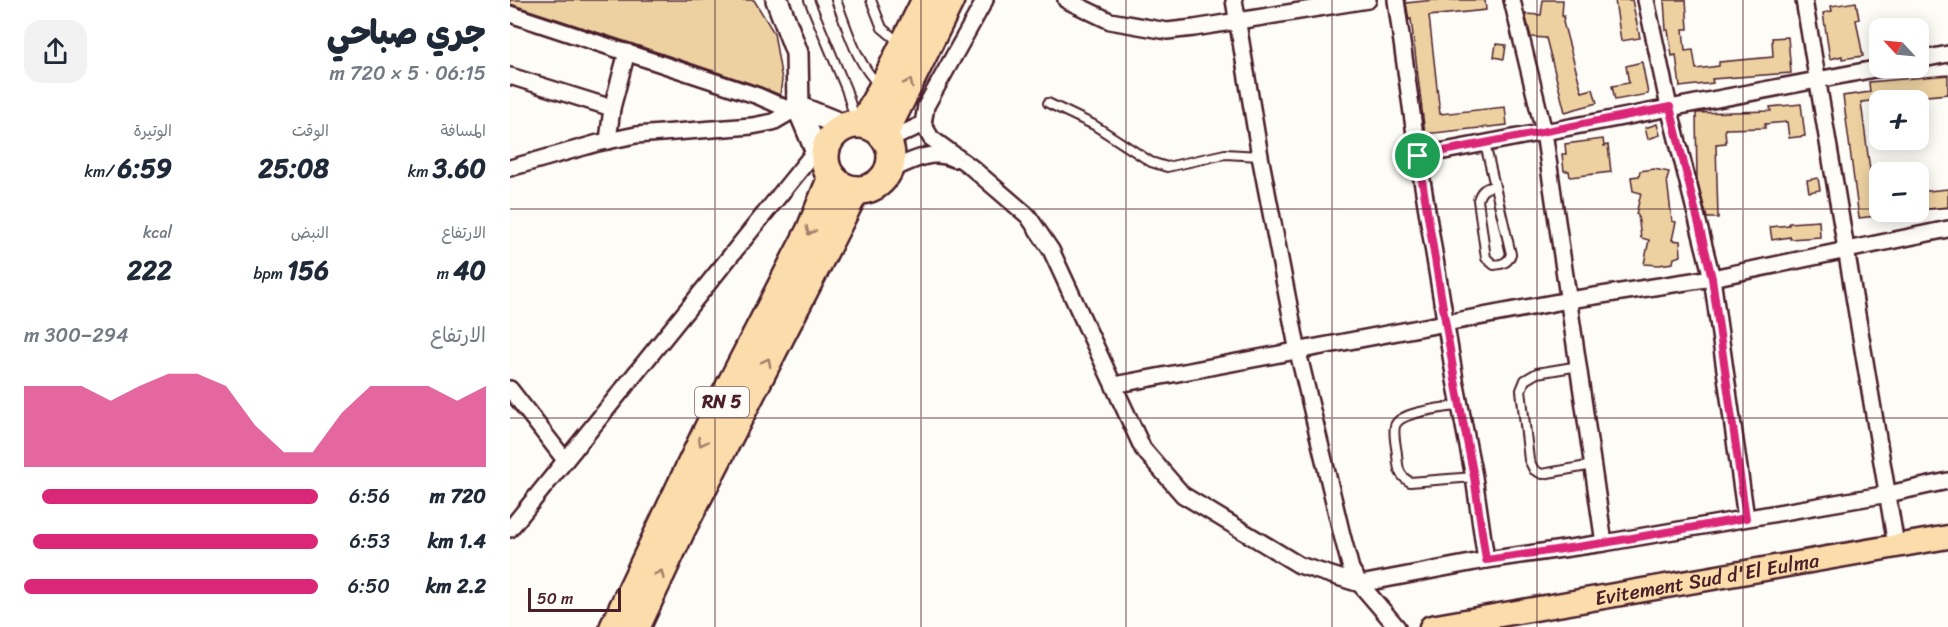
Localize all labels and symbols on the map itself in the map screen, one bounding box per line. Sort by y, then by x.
north arrow [1869,18,1929,78]
one-way arrow [901,79,913,90]
pin [1392,130,1443,181]
one-way arrow [805,225,817,236]
one-way arrow [759,358,771,369]
road number: RN 5 [695,387,749,417]
one-way arrow [697,436,709,447]
street label: Evitement Sud d'El Eulma [1592,543,1823,616]
one-way arrow [653,569,665,580]
scale bar [528,585,621,612]

